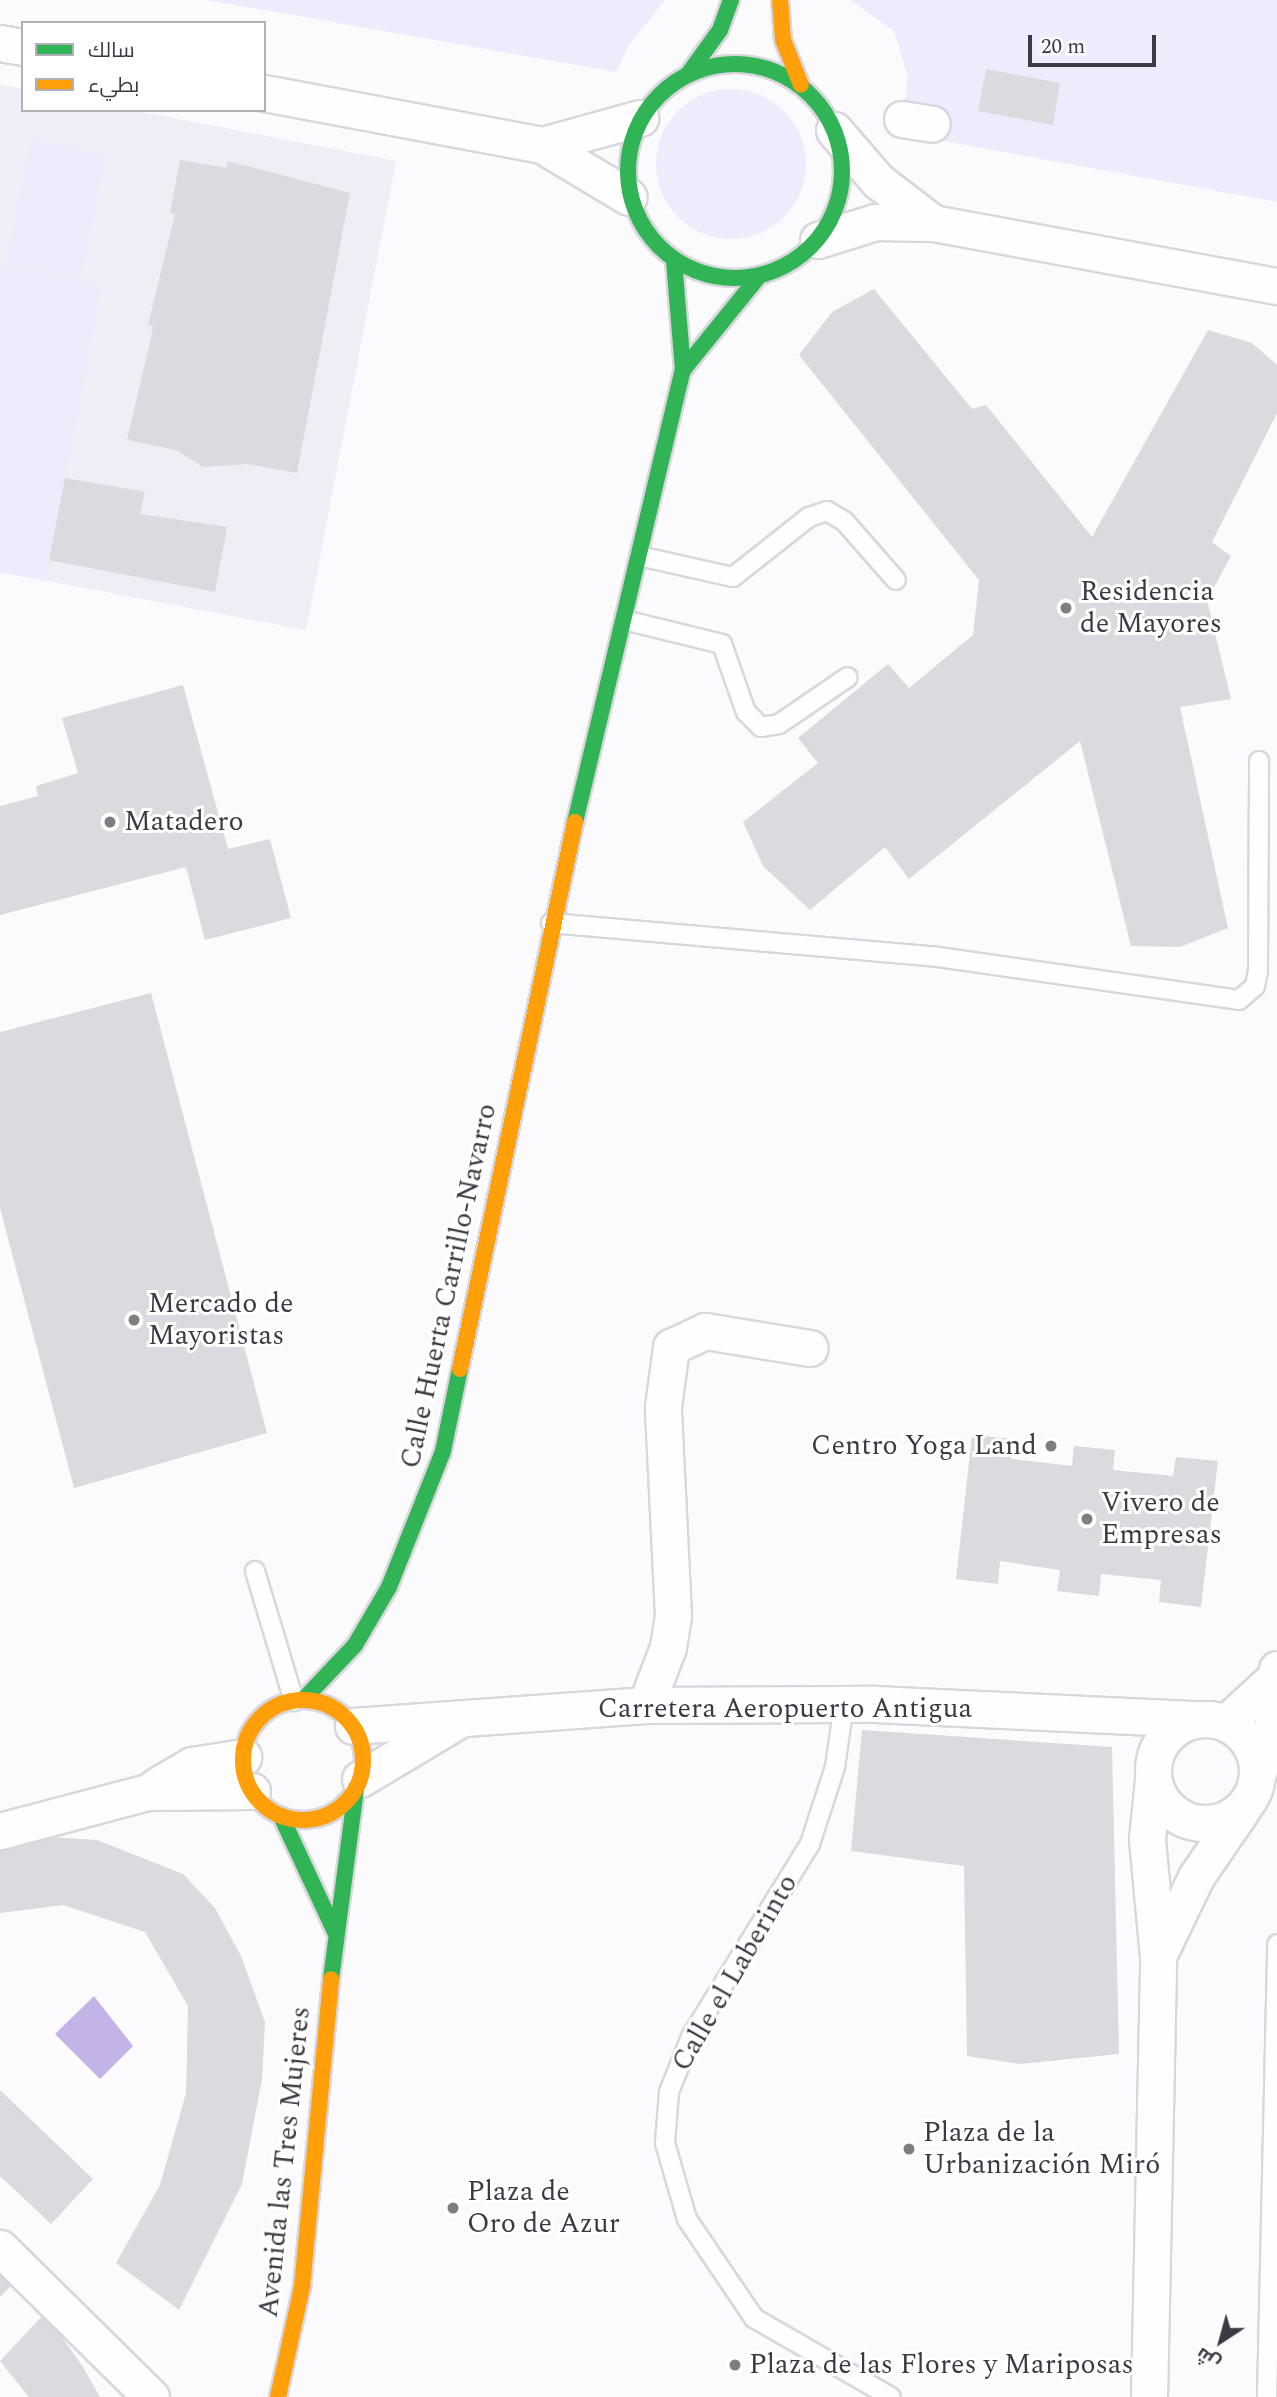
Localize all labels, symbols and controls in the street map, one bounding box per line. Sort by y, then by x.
legend [21,21,266,112]
scale bar [1032,21,1160,65]
text: 20 m [1041,31,1085,63]
text: سالك [88,35,135,67]
text: بطيء [88,70,139,102]
place label: Residencia de Mayores [1080,575,1222,641]
marker: Residencia de Mayores [1058,600,1074,616]
place label: Matadero [124,805,244,839]
marker: Matadero [102,814,118,830]
street label: Calle Huerta Carrillo-Navarro [394,1100,504,1472]
place label: Mercado de Mayoristas [148,1287,294,1353]
marker: Mercado de Mayoristas [126,1312,142,1328]
place label: Centro Yoga Land [811,1429,1037,1463]
marker: Centro Yoga Land [1043,1438,1059,1454]
place label: Vivero de Empresas [1101,1486,1222,1552]
marker: Vivero de Empresas [1079,1511,1095,1527]
street label: Carretera Aeropuerto Antigua [598,1692,972,1726]
street label: Calle el Laberinto [665,1869,805,2077]
street label: Avenida las Tres Mujeres [252,2005,318,2319]
place label: Plaza de la Urbanización Miró [923,2116,1160,2182]
marker: Plaza de la Urbanización Miró [901,2141,917,2157]
place label: Plaza de Oro de Azur [467,2175,620,2241]
marker: Plaza de Oro de Azur [445,2200,461,2216]
north arrow [1186,2306,1256,2376]
text: ش [1190,2339,1227,2377]
place label: Plaza de las Flores y Mariposas [749,2348,1134,2382]
marker: Plaza de las Flores y Mariposas [727,2357,743,2373]

